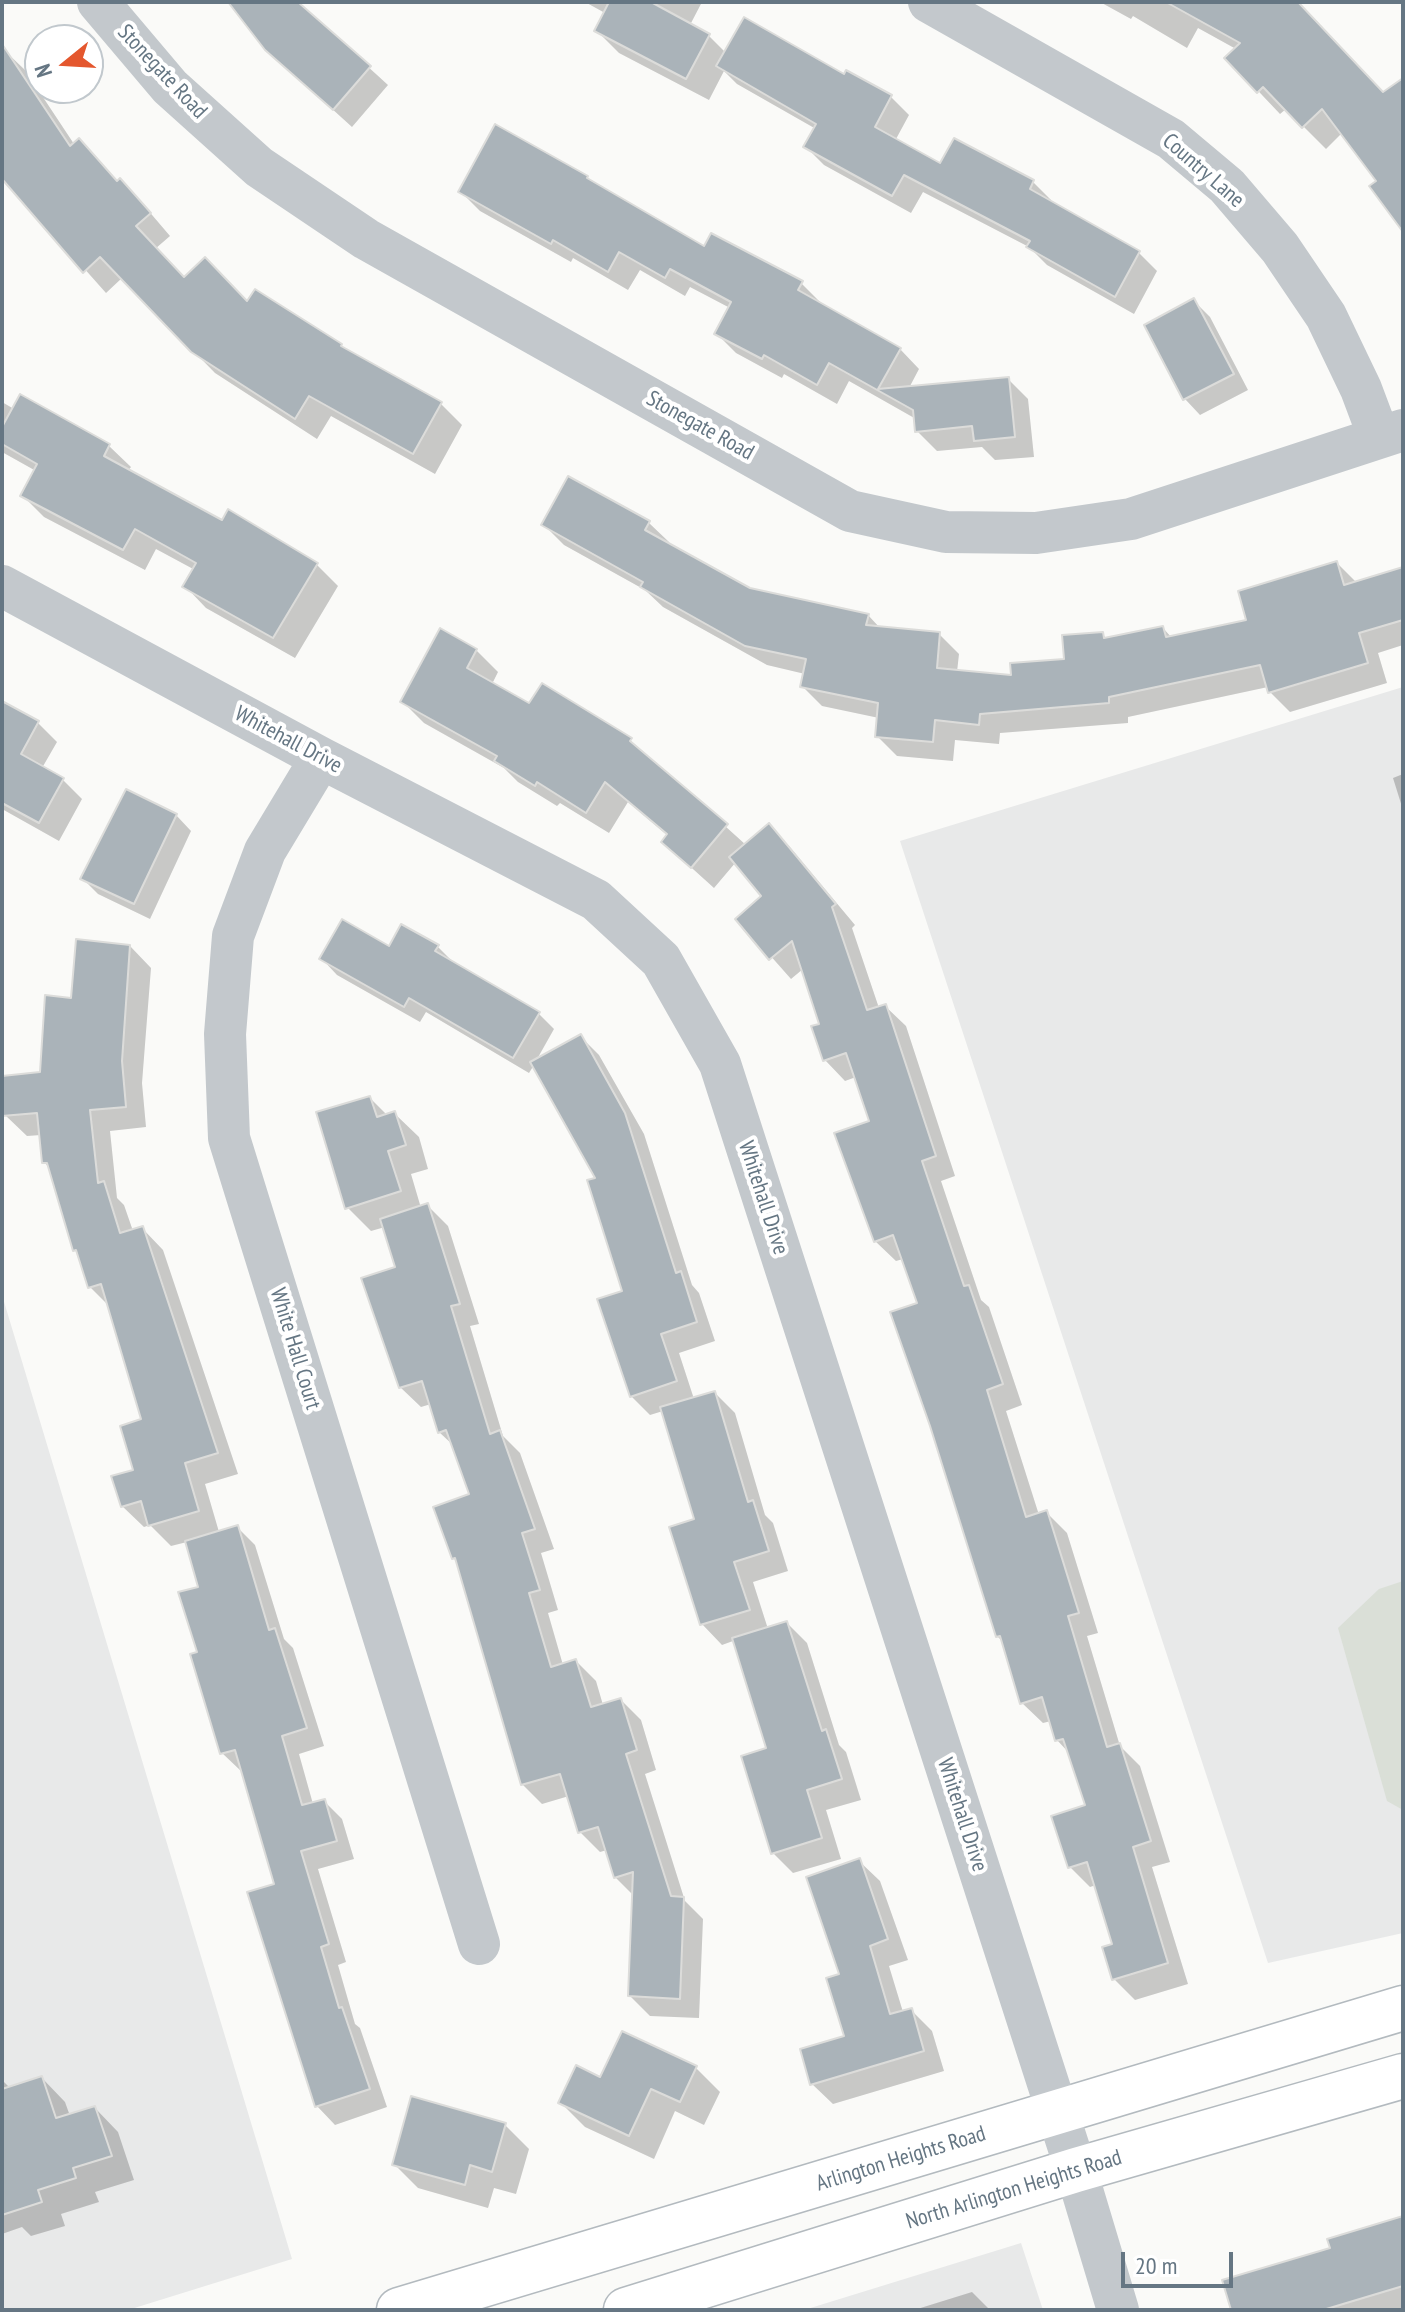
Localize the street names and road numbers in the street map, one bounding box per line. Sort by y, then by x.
street label: Stonegate Road [112,20,212,124]
street label: Country Lane [1157,128,1249,214]
street label: Stonegate Road [642,386,758,466]
street label: Whitehall Drive [230,701,346,779]
street label: Whitehall Drive [732,1138,794,1258]
street label: White Hall Court [264,1285,326,1413]
street label: Whitehall Drive [931,1755,993,1875]
street label: Arlington Heights Road [813,2121,989,2197]
street label: North Arlington Heights Road [903,2145,1125,2235]

